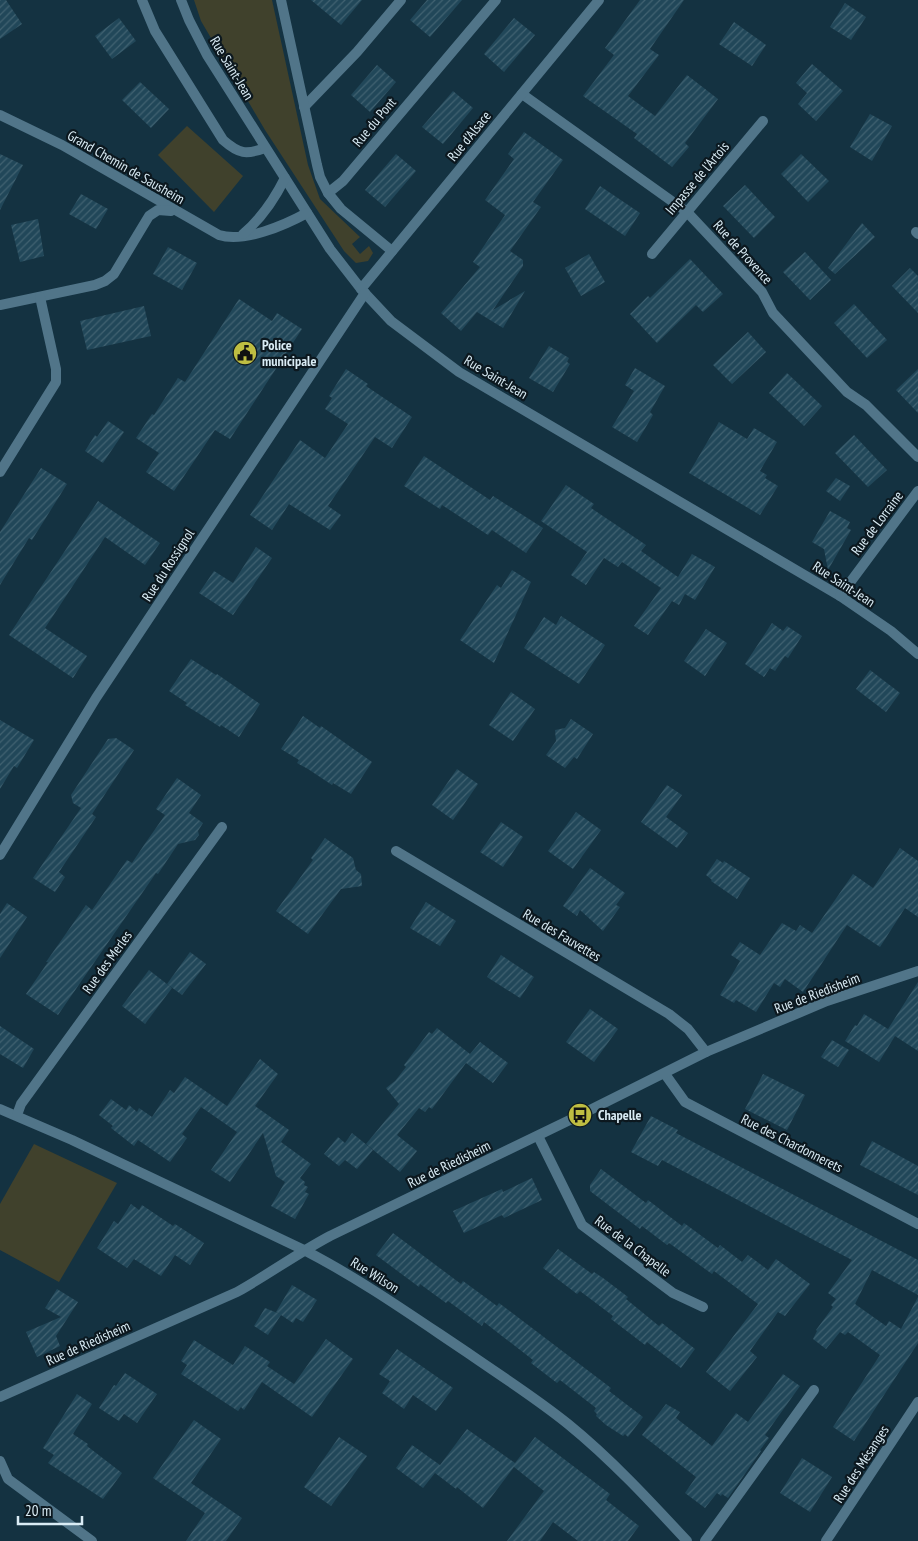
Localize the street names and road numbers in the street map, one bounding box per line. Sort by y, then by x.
street label: Rue Saint-Jean [206,33,258,103]
street label: Rue du Pont [348,94,400,150]
street label: Rue d'Alsace [443,107,495,165]
street label: Grand Chemin de Sausheim [64,126,188,208]
street label: Impasse de l'Artois [661,138,733,218]
street label: Rue de Provence [710,216,777,288]
street label: Rue Saint-Jean [461,351,531,403]
street label: Rue de Lorraine [847,487,907,559]
street label: Rue du Rossignol [138,525,199,605]
street label: Rue Saint-Jean [809,557,879,611]
street label: Rue des Fauvettes [520,905,605,965]
street label: Rue des Merles [78,927,136,997]
street label: Rue de Riedisheim [772,969,862,1017]
street label: Rue des Chardonnerets [738,1110,846,1176]
street label: Rue de Riedisheim [405,1136,493,1192]
street label: Rue de la Chapelle [591,1212,675,1281]
street label: Rue Wilson [347,1253,403,1297]
street label: Rue de Riedisheim [43,1317,133,1369]
street label: Rue des Mésanges [829,1422,893,1506]

